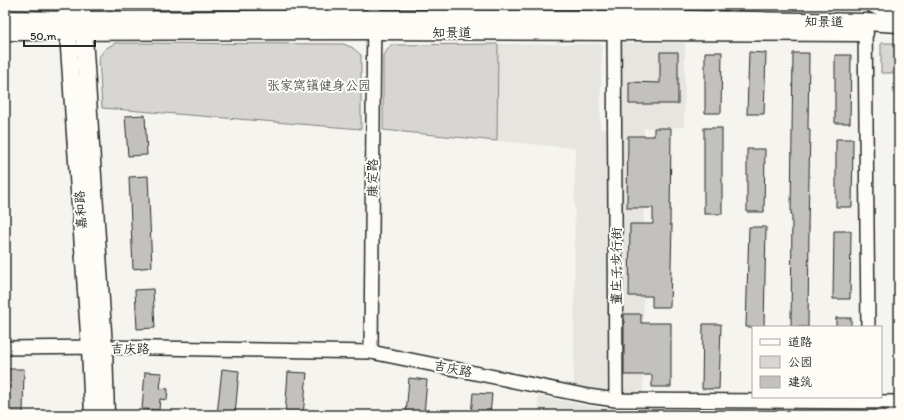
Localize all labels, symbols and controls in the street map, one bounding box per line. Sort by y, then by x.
street label: 知景道 [804,14,844,29]
scale bar [24,22,95,48]
street label: 知景道 [432,25,472,40]
text: 50 m [30,29,56,43]
park label: 张家窝镇健身公园 [267,78,371,93]
street label: 康定路 [365,158,380,198]
street label: 嘉和路 [72,190,89,230]
street label: 董庄子步行街 [609,227,624,305]
legend [752,326,882,398]
text: 道路 [788,335,812,349]
street label: 吉庆路 [110,341,150,356]
text: 公园 [788,355,812,369]
street label: 吉庆路 [432,357,473,380]
text: 建筑 [788,375,812,389]

